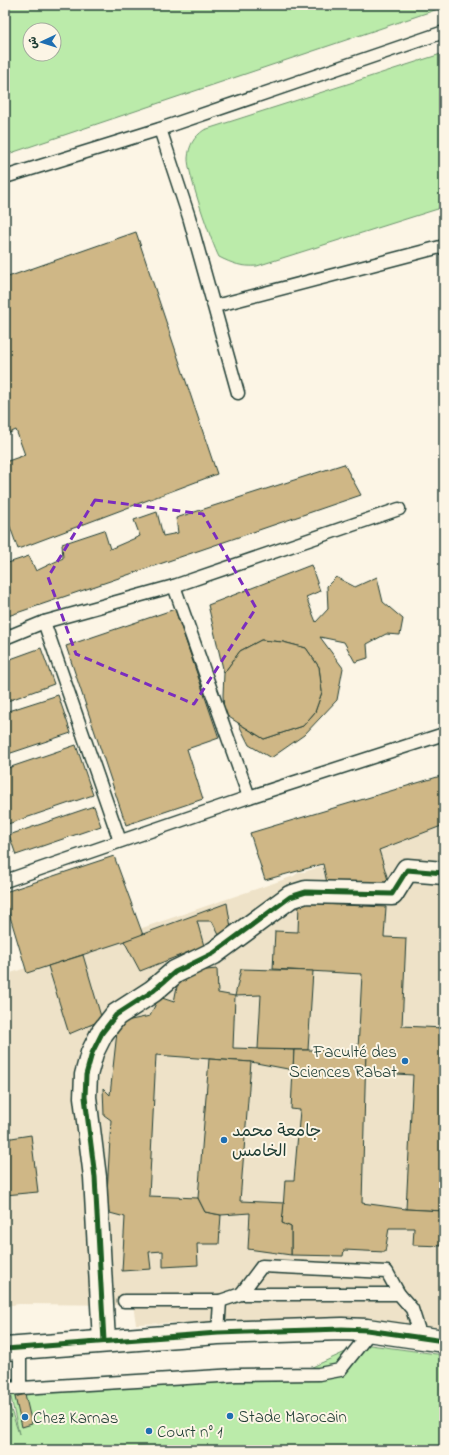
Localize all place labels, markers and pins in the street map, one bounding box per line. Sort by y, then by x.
place label: Faculté des Sciences Rabat [289,1040,397,1085]
marker: Faculté des Sciences Rabat [400,1056,410,1066]
place label: جامعة محمد الخامس [232,1119,321,1164]
marker: جامعة محمد الخامس [219,1135,229,1145]
place label: Stade Marocain [238,1405,347,1430]
place label: Chez Karnas [33,1406,118,1431]
marker: Stade Marocain [225,1411,235,1421]
marker: Chez Karnas [20,1412,30,1422]
place label: Court n° 1 [157,1420,223,1445]
marker: Court n° 1 [144,1426,154,1436]

